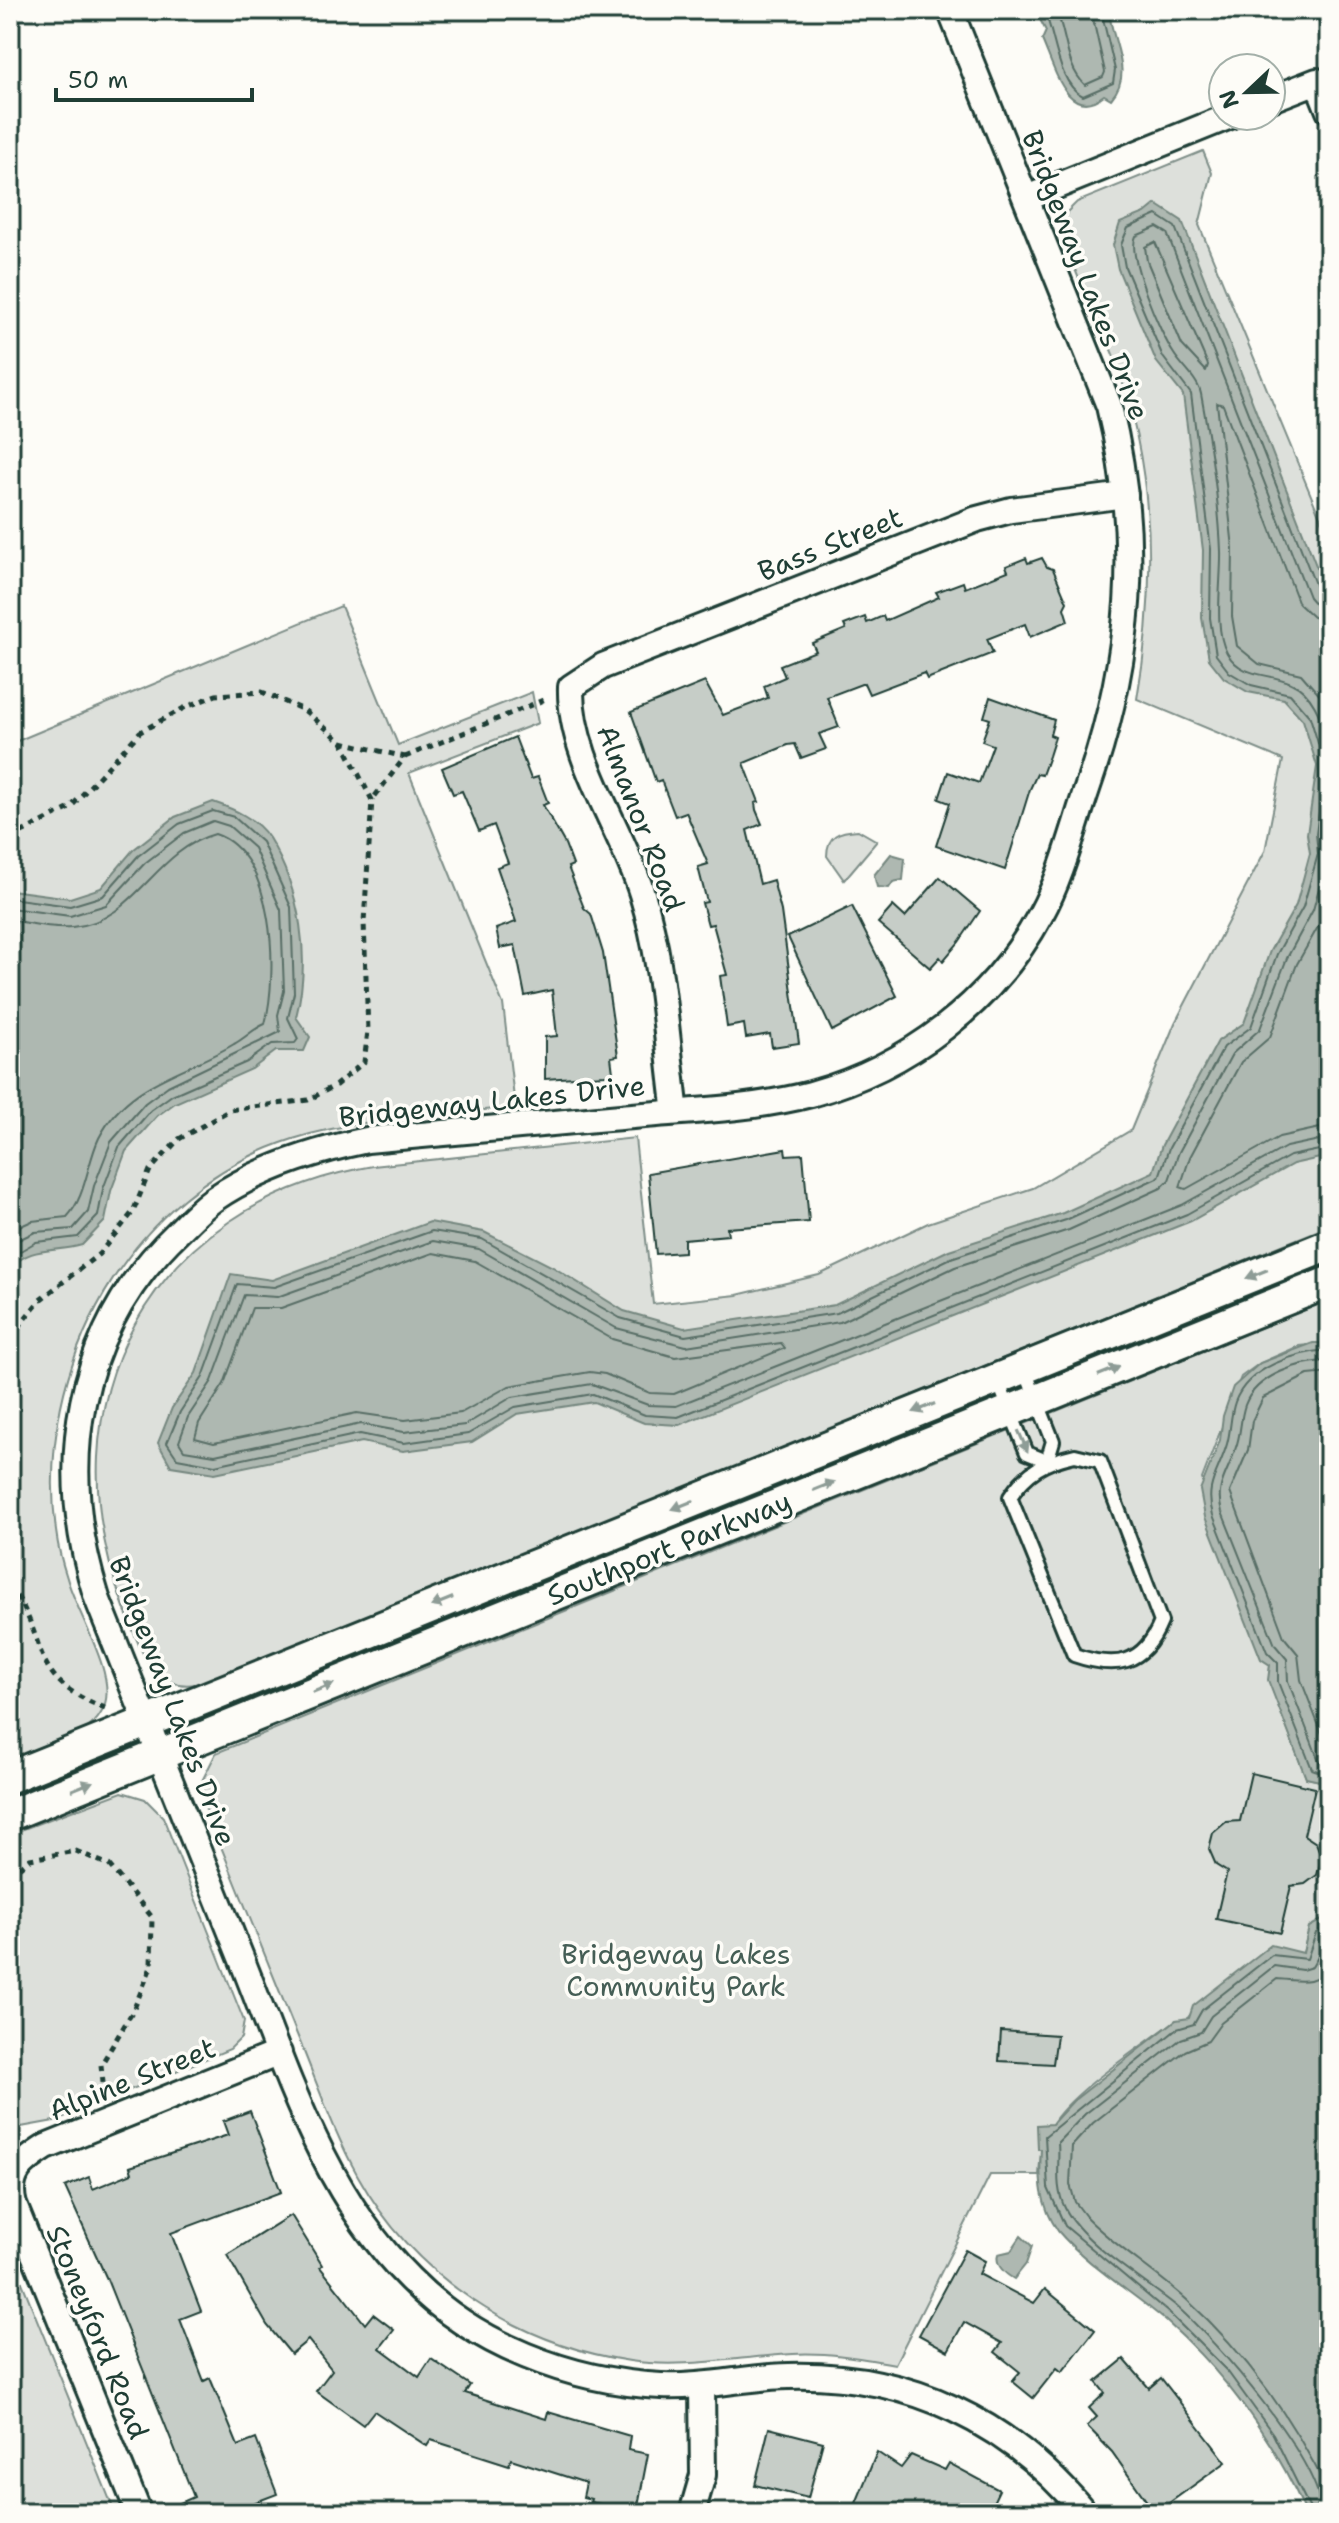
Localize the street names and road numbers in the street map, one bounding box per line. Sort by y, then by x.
street label: Bridgeway Lakes Drive [1013,125,1159,425]
street label: Bass Street [752,498,908,590]
street label: Almanor Road [588,719,694,917]
street label: Bridgeway Lakes Drive [337,1066,647,1136]
street label: Southport Parkway [541,1482,797,1614]
street label: Bridgeway Lakes Drive [100,1551,246,1851]
street label: Alpine Street [43,2028,221,2130]
street label: Stoneyford Road [38,2219,158,2445]

